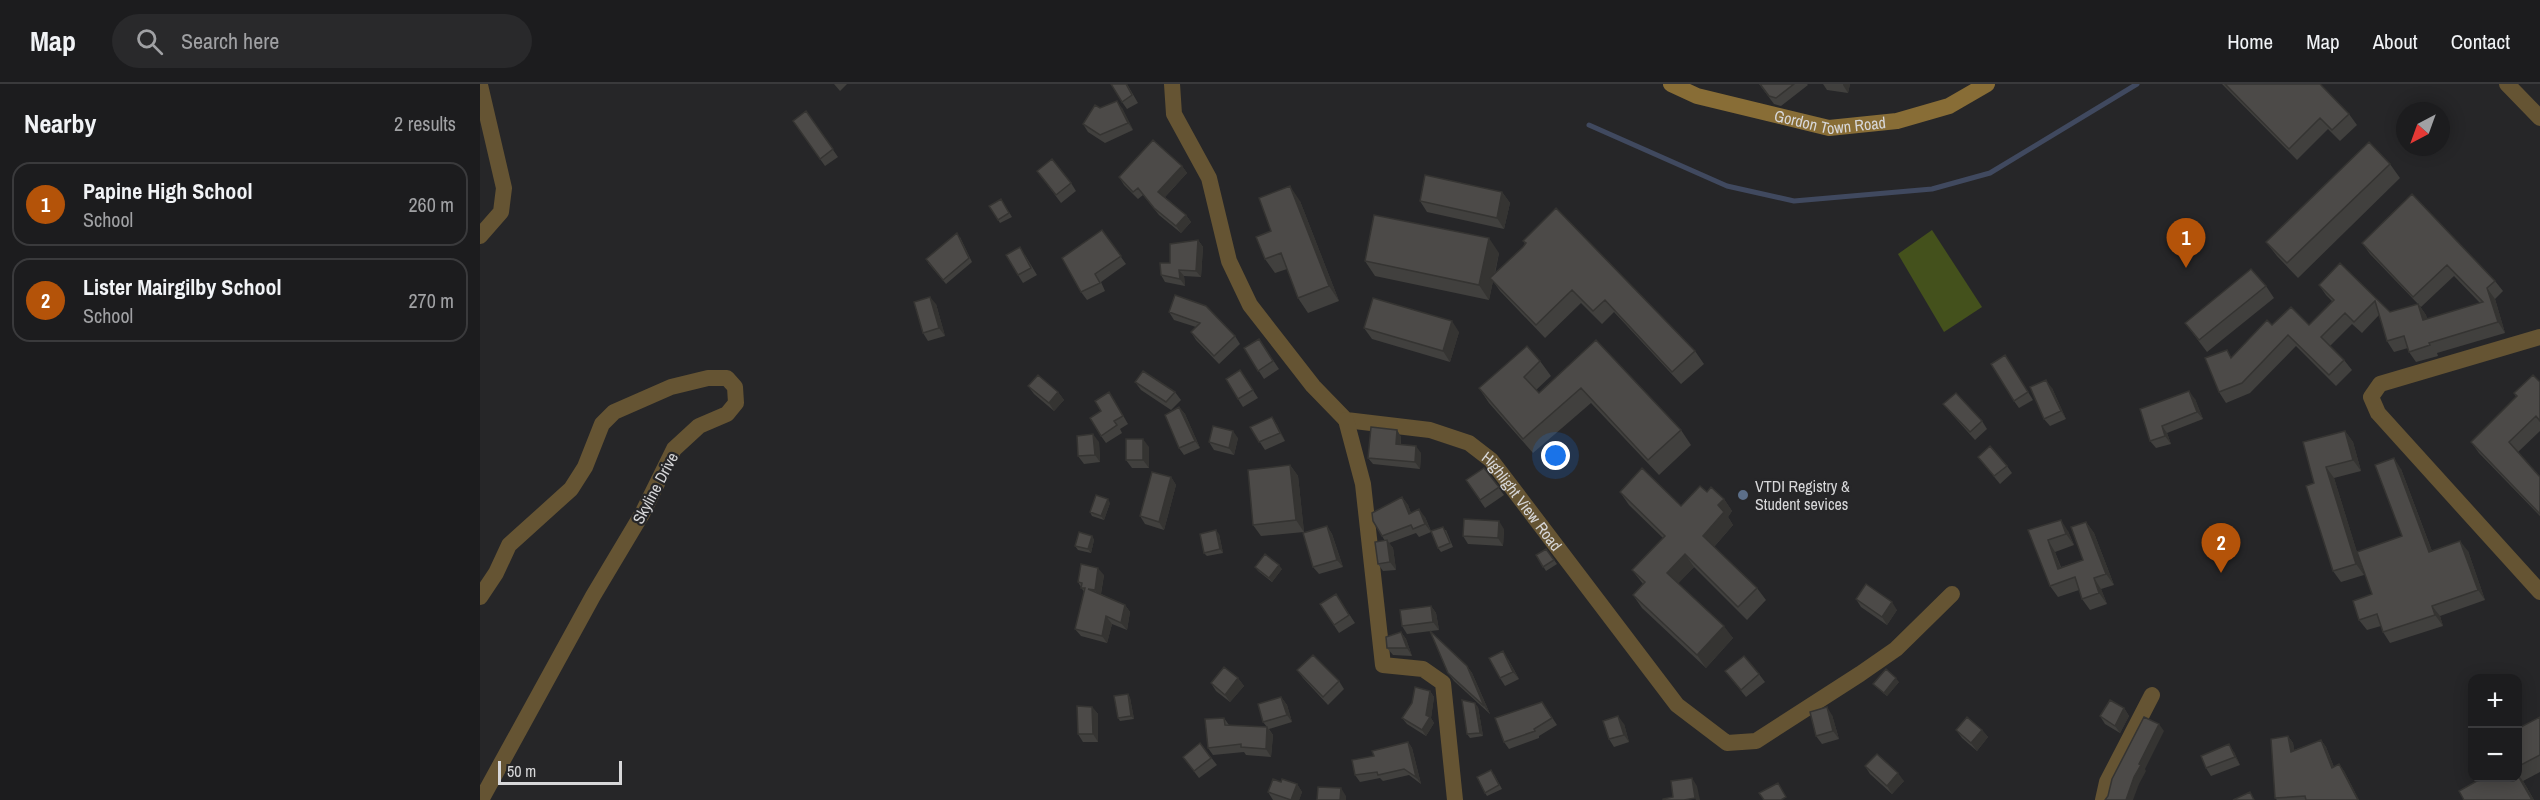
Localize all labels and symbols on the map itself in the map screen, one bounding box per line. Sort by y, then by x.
north arrow [2396,102,2450,156]
street label: Gordon Town Road [1772,104,1887,139]
pin: 1 [2166,218,2206,268]
your location [1541,441,1570,470]
street label: Highlight View Road [1477,446,1567,555]
street label: Skyline Drive [627,448,683,528]
place label: VTDI Registry & Student sevices [1755,475,1850,515]
marker: VTDI Registry & Student sevices [1736,488,1750,502]
pin: 2 [2202,524,2240,573]
scale bar [498,758,622,786]

